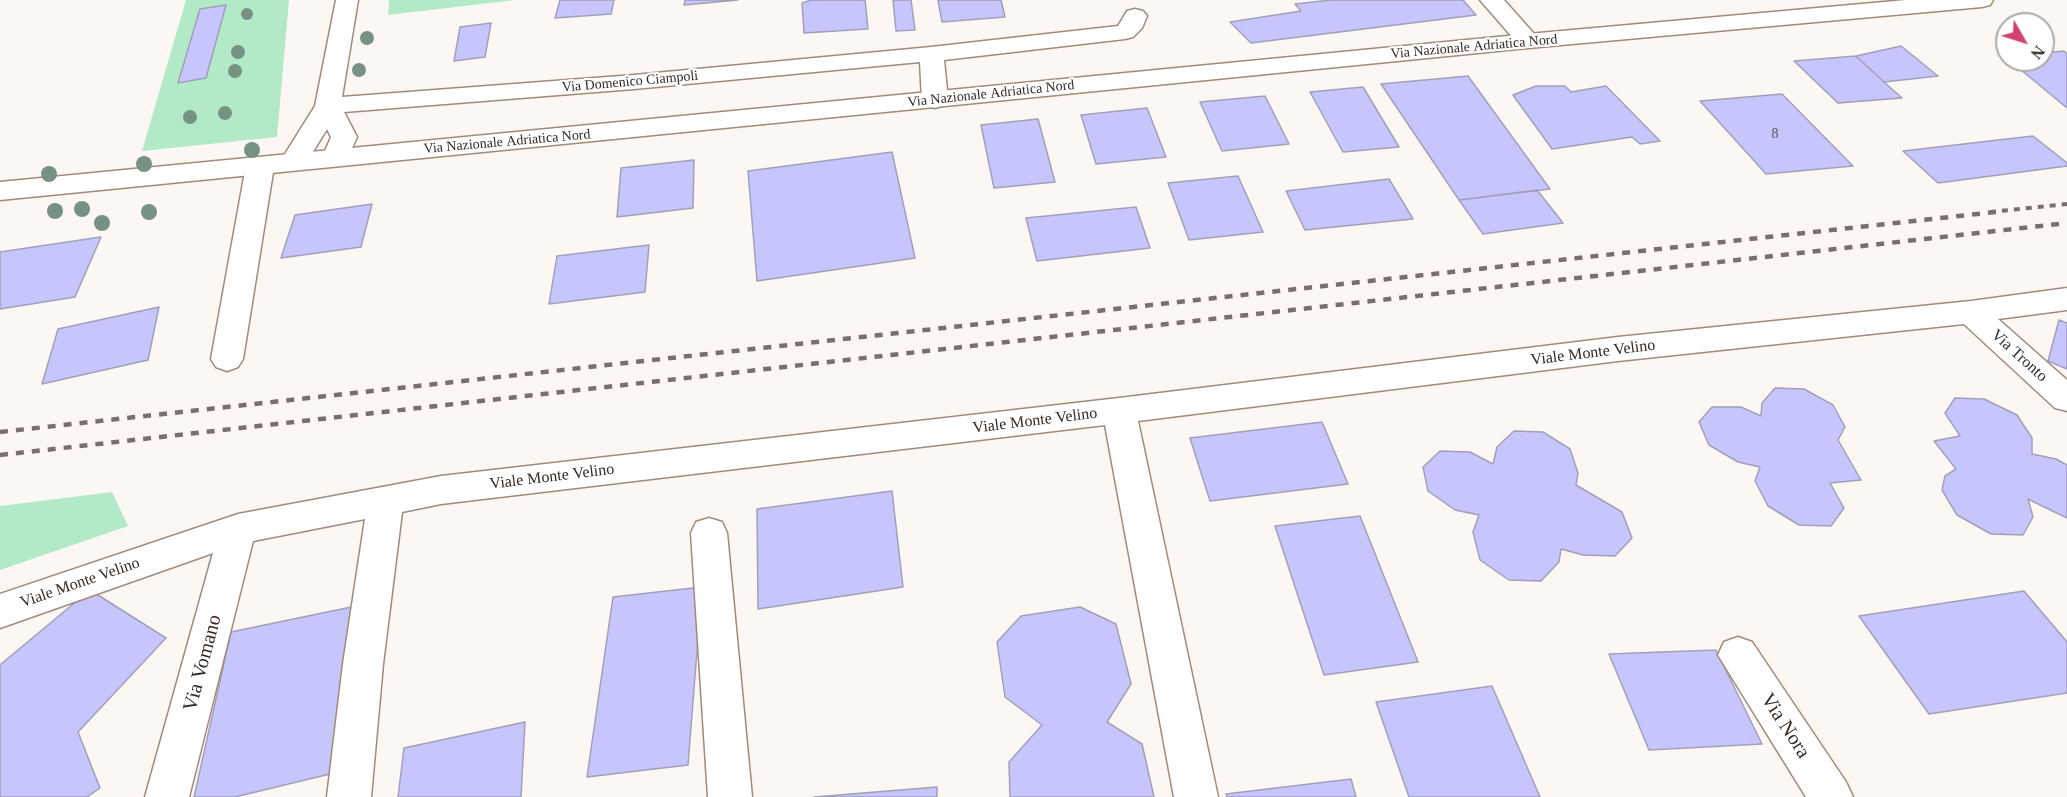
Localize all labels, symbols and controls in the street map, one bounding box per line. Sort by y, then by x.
north arrow [1995,12,2055,72]
street label: Via Nazionale Adriatica Nord [1390,31,1558,63]
text: N [2028,43,2048,62]
street label: Via Domenico Ciampoli [561,68,699,96]
street label: Via Nazionale Adriatica Nord [907,77,1075,111]
street label: Via Nazionale Adriatica Nord [423,126,591,158]
house number: 8 [1772,126,1778,142]
street label: Via Tronto [1987,326,2051,386]
street label: Viale Monte Velino [1530,336,1656,370]
street label: Viale Monte Velino [972,404,1098,438]
street label: Viale Monte Velino [489,460,615,494]
street label: Viale Monte Velino [18,554,142,612]
street label: Via Vomano [179,612,227,714]
street label: Via Nora [1755,689,1815,763]

